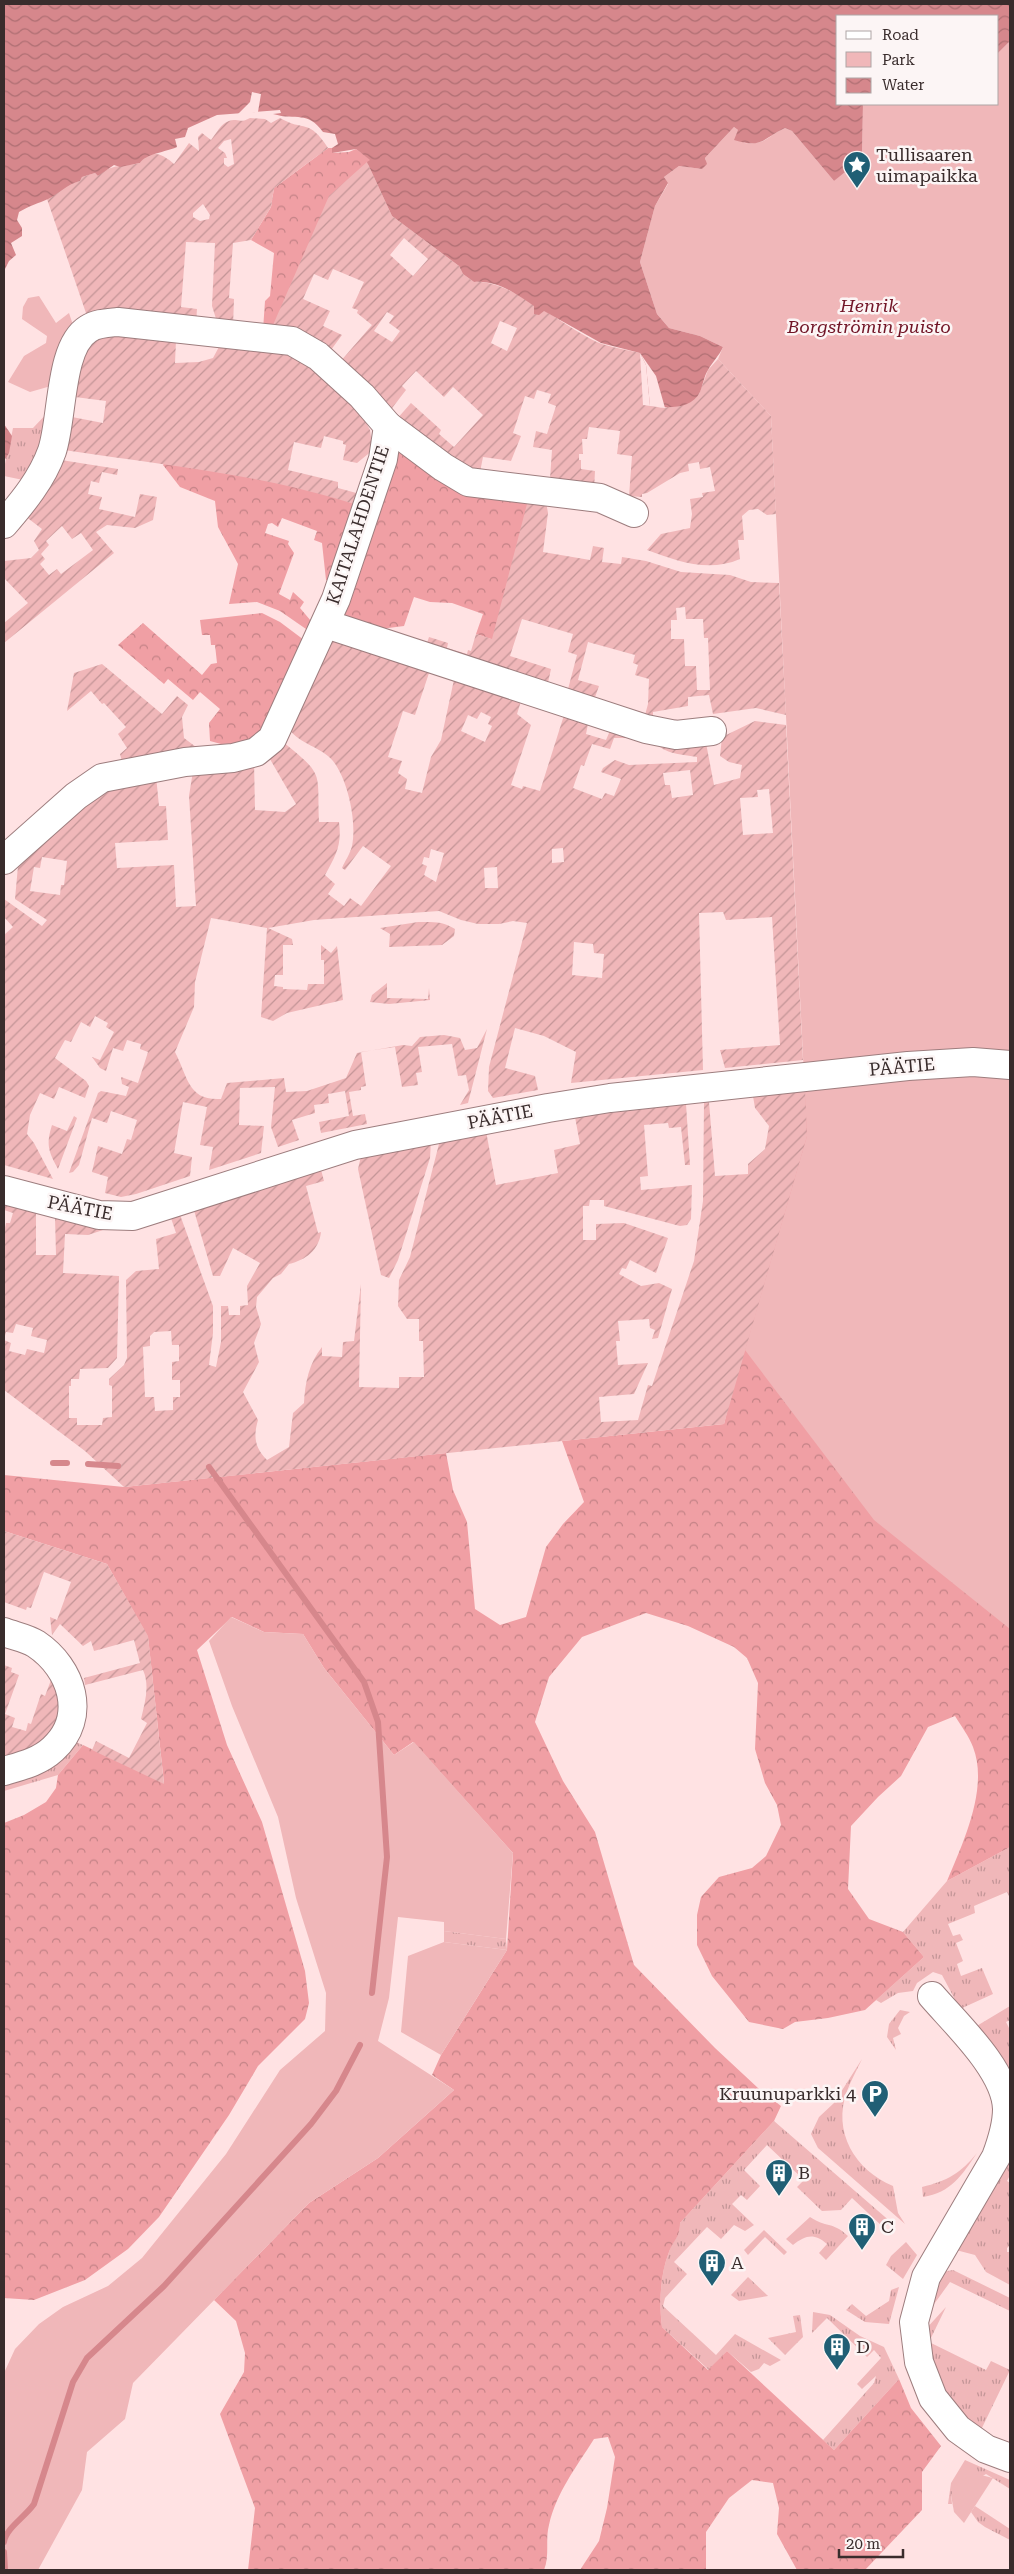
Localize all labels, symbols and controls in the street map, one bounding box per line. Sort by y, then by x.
legend [836,15,999,105]
text: Road [882,26,919,44]
text: Park [882,51,916,69]
text: Water [882,76,924,94]
place label: Tullisaaren uimapaikka [876,144,978,186]
place icon: Tullisaaren uimapaikka [842,150,872,189]
park label: Henrik Borgströmin puisto [786,295,951,337]
street label: KAITALAHDENTIE [322,443,393,607]
street label: PÄÄTIE [868,1053,936,1080]
street label: PÄÄTIE [465,1100,534,1133]
street label: PÄÄTIE [46,1191,115,1224]
parking icon: Kruunuparkki 4 [860,2079,890,2118]
place label: Kruunuparkki 4 [719,2083,856,2104]
building icon: B [764,2158,794,2197]
place label: B [798,2162,810,2183]
building icon: C [847,2212,877,2251]
place label: C [881,2216,894,2237]
building icon: A [697,2248,727,2287]
place label: A [731,2252,744,2273]
building icon: D [822,2332,852,2371]
place label: D [856,2336,870,2357]
scale bar [839,2526,903,2558]
text: 20 m [846,2535,881,2553]

